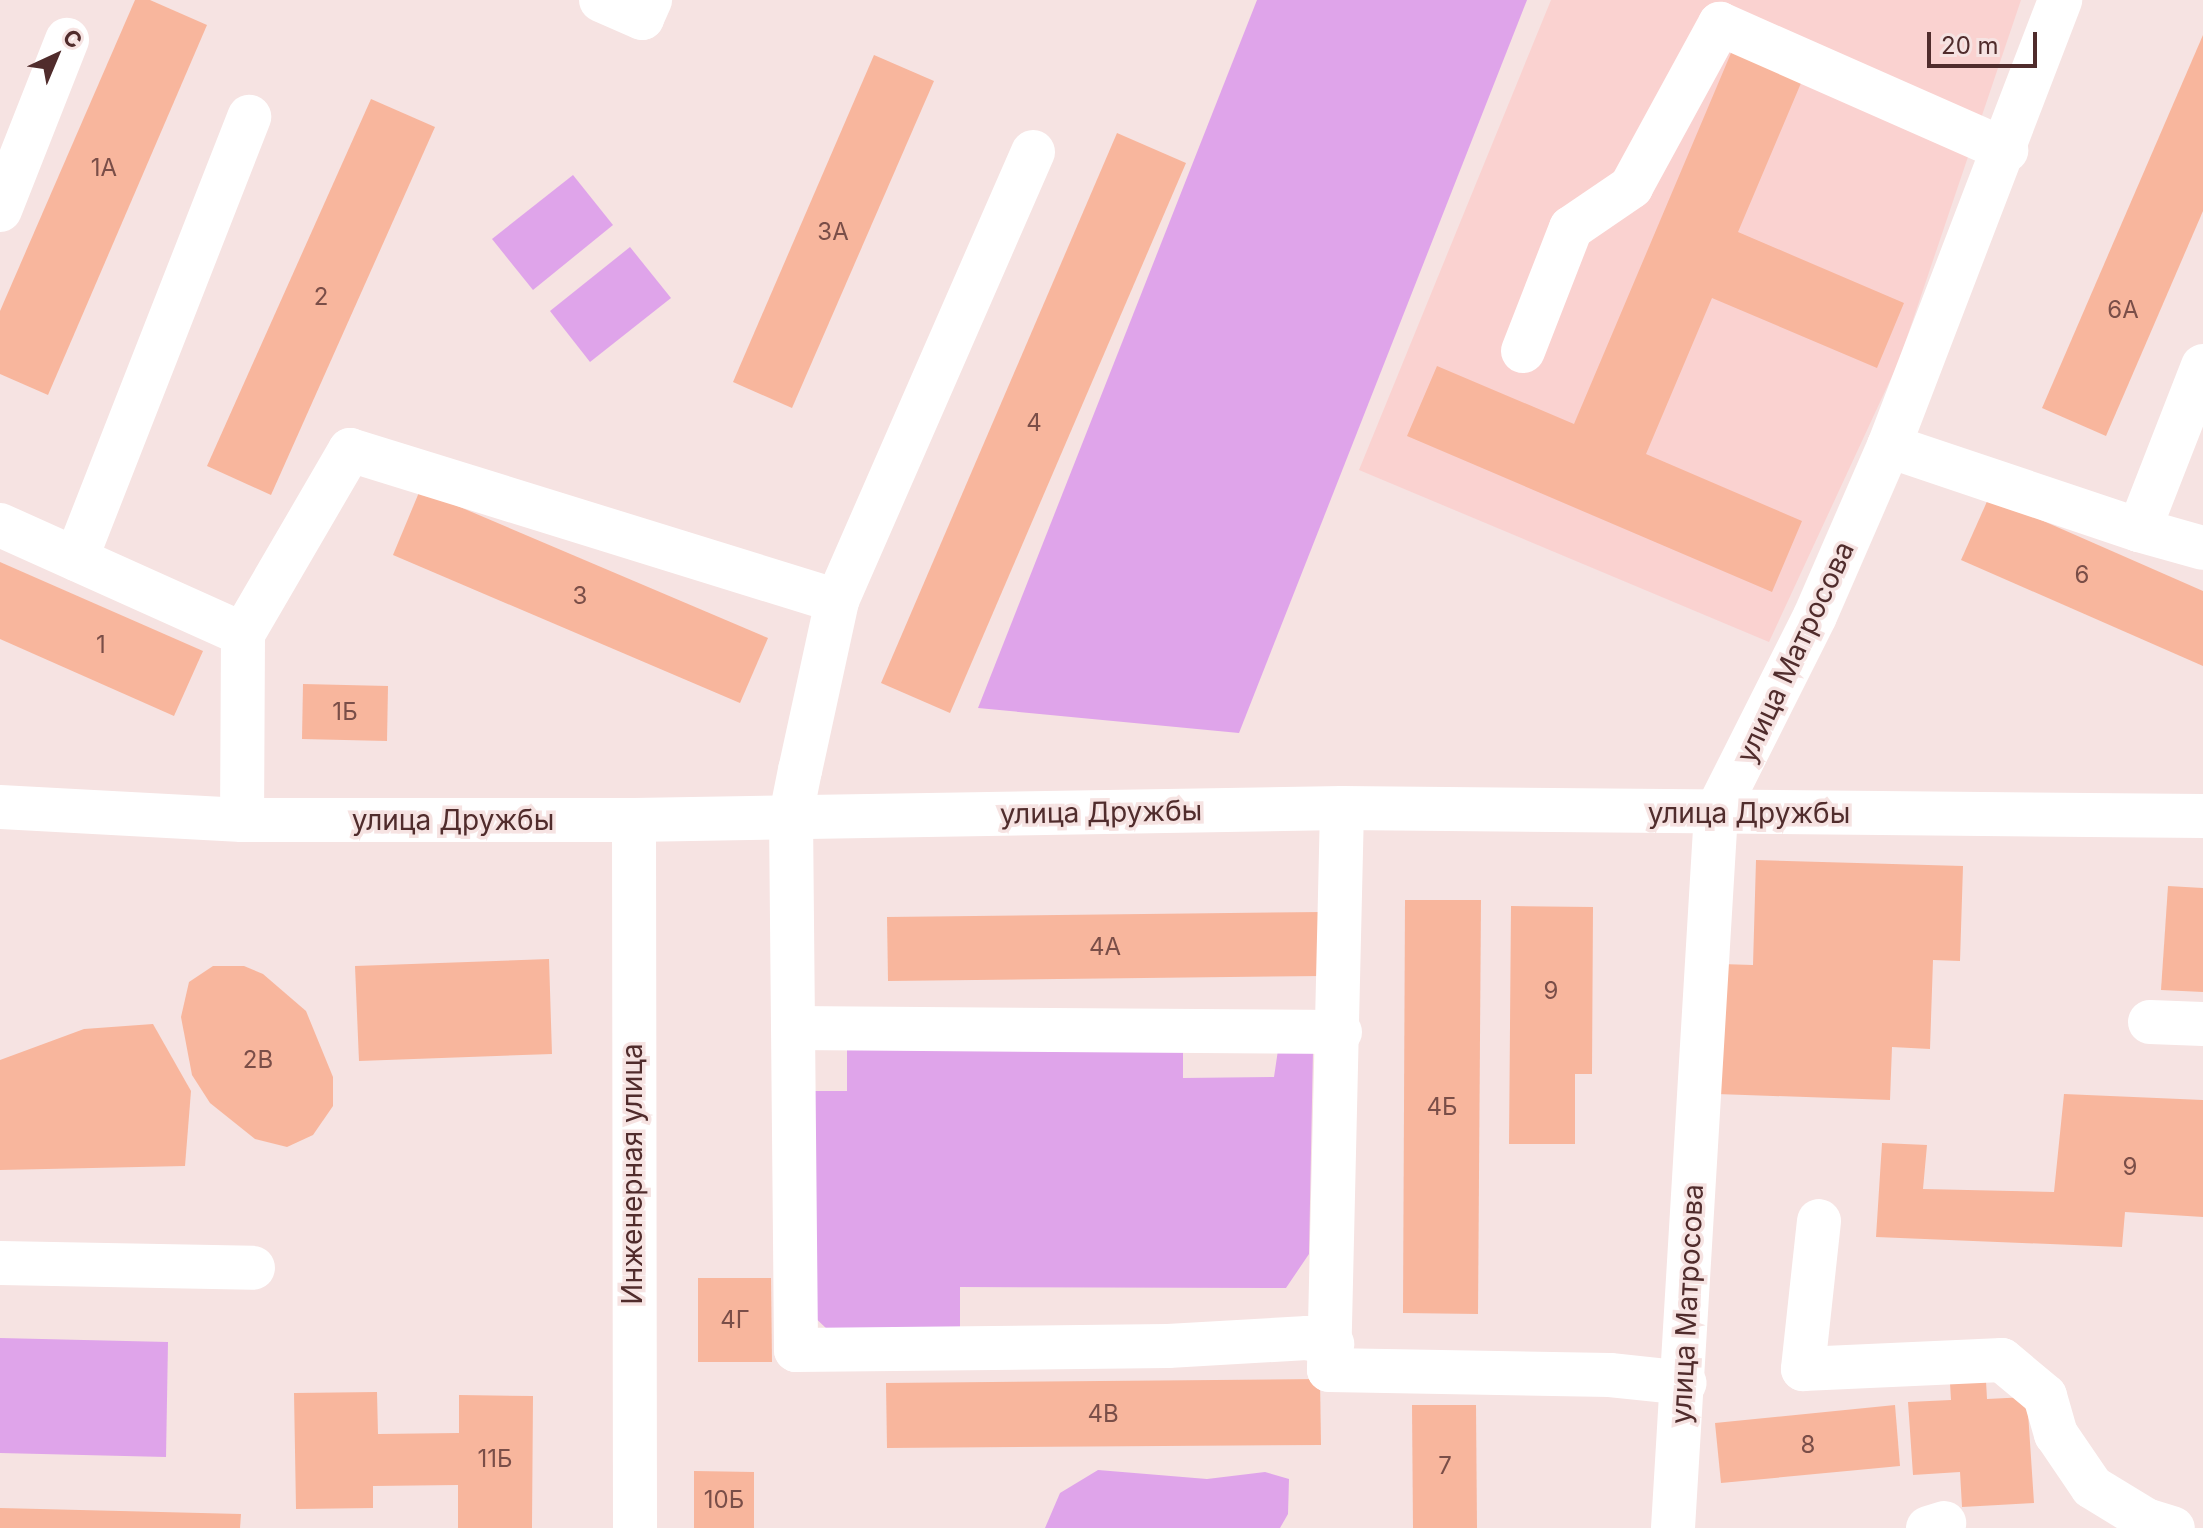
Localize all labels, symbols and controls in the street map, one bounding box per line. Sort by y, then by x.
north arrow [16,16,96,96]
scale bar [1931,16,2041,66]
text: С [58,24,88,54]
text: 20 m [1941,31,1999,60]
house number: 1А [91,154,117,182]
house number: 3А [817,218,849,246]
house number: 2 [314,283,328,311]
house number: 6А [2107,296,2139,324]
house number: 4 [1026,409,1042,437]
street label: улица Матросова [1729,536,1861,768]
house number: 6 [2075,561,2089,589]
house number: 3 [573,582,587,610]
house number: 1 [96,631,106,659]
house number: 1Б [332,698,358,726]
street label: улица Дружбы [999,793,1203,831]
street label: улица Дружбы [1648,796,1850,830]
street label: улица Дружбы [352,803,554,837]
house number: 4А [1089,933,1121,961]
house number: 9 [1544,977,1558,1005]
street label: Инженерная улица [615,1043,649,1305]
house number: 2В [243,1046,273,1074]
house number: 4Б [1426,1093,1458,1121]
house number: 9 [2123,1153,2137,1181]
street label: улица Матросова [1664,1183,1710,1425]
house number: 4Г [720,1306,750,1334]
house number: 4В [1087,1400,1119,1428]
house number: 8 [1801,1431,1815,1459]
house number: 11Б [477,1445,513,1473]
house number: 7 [1438,1452,1452,1480]
house number: 10Б [704,1486,744,1514]

